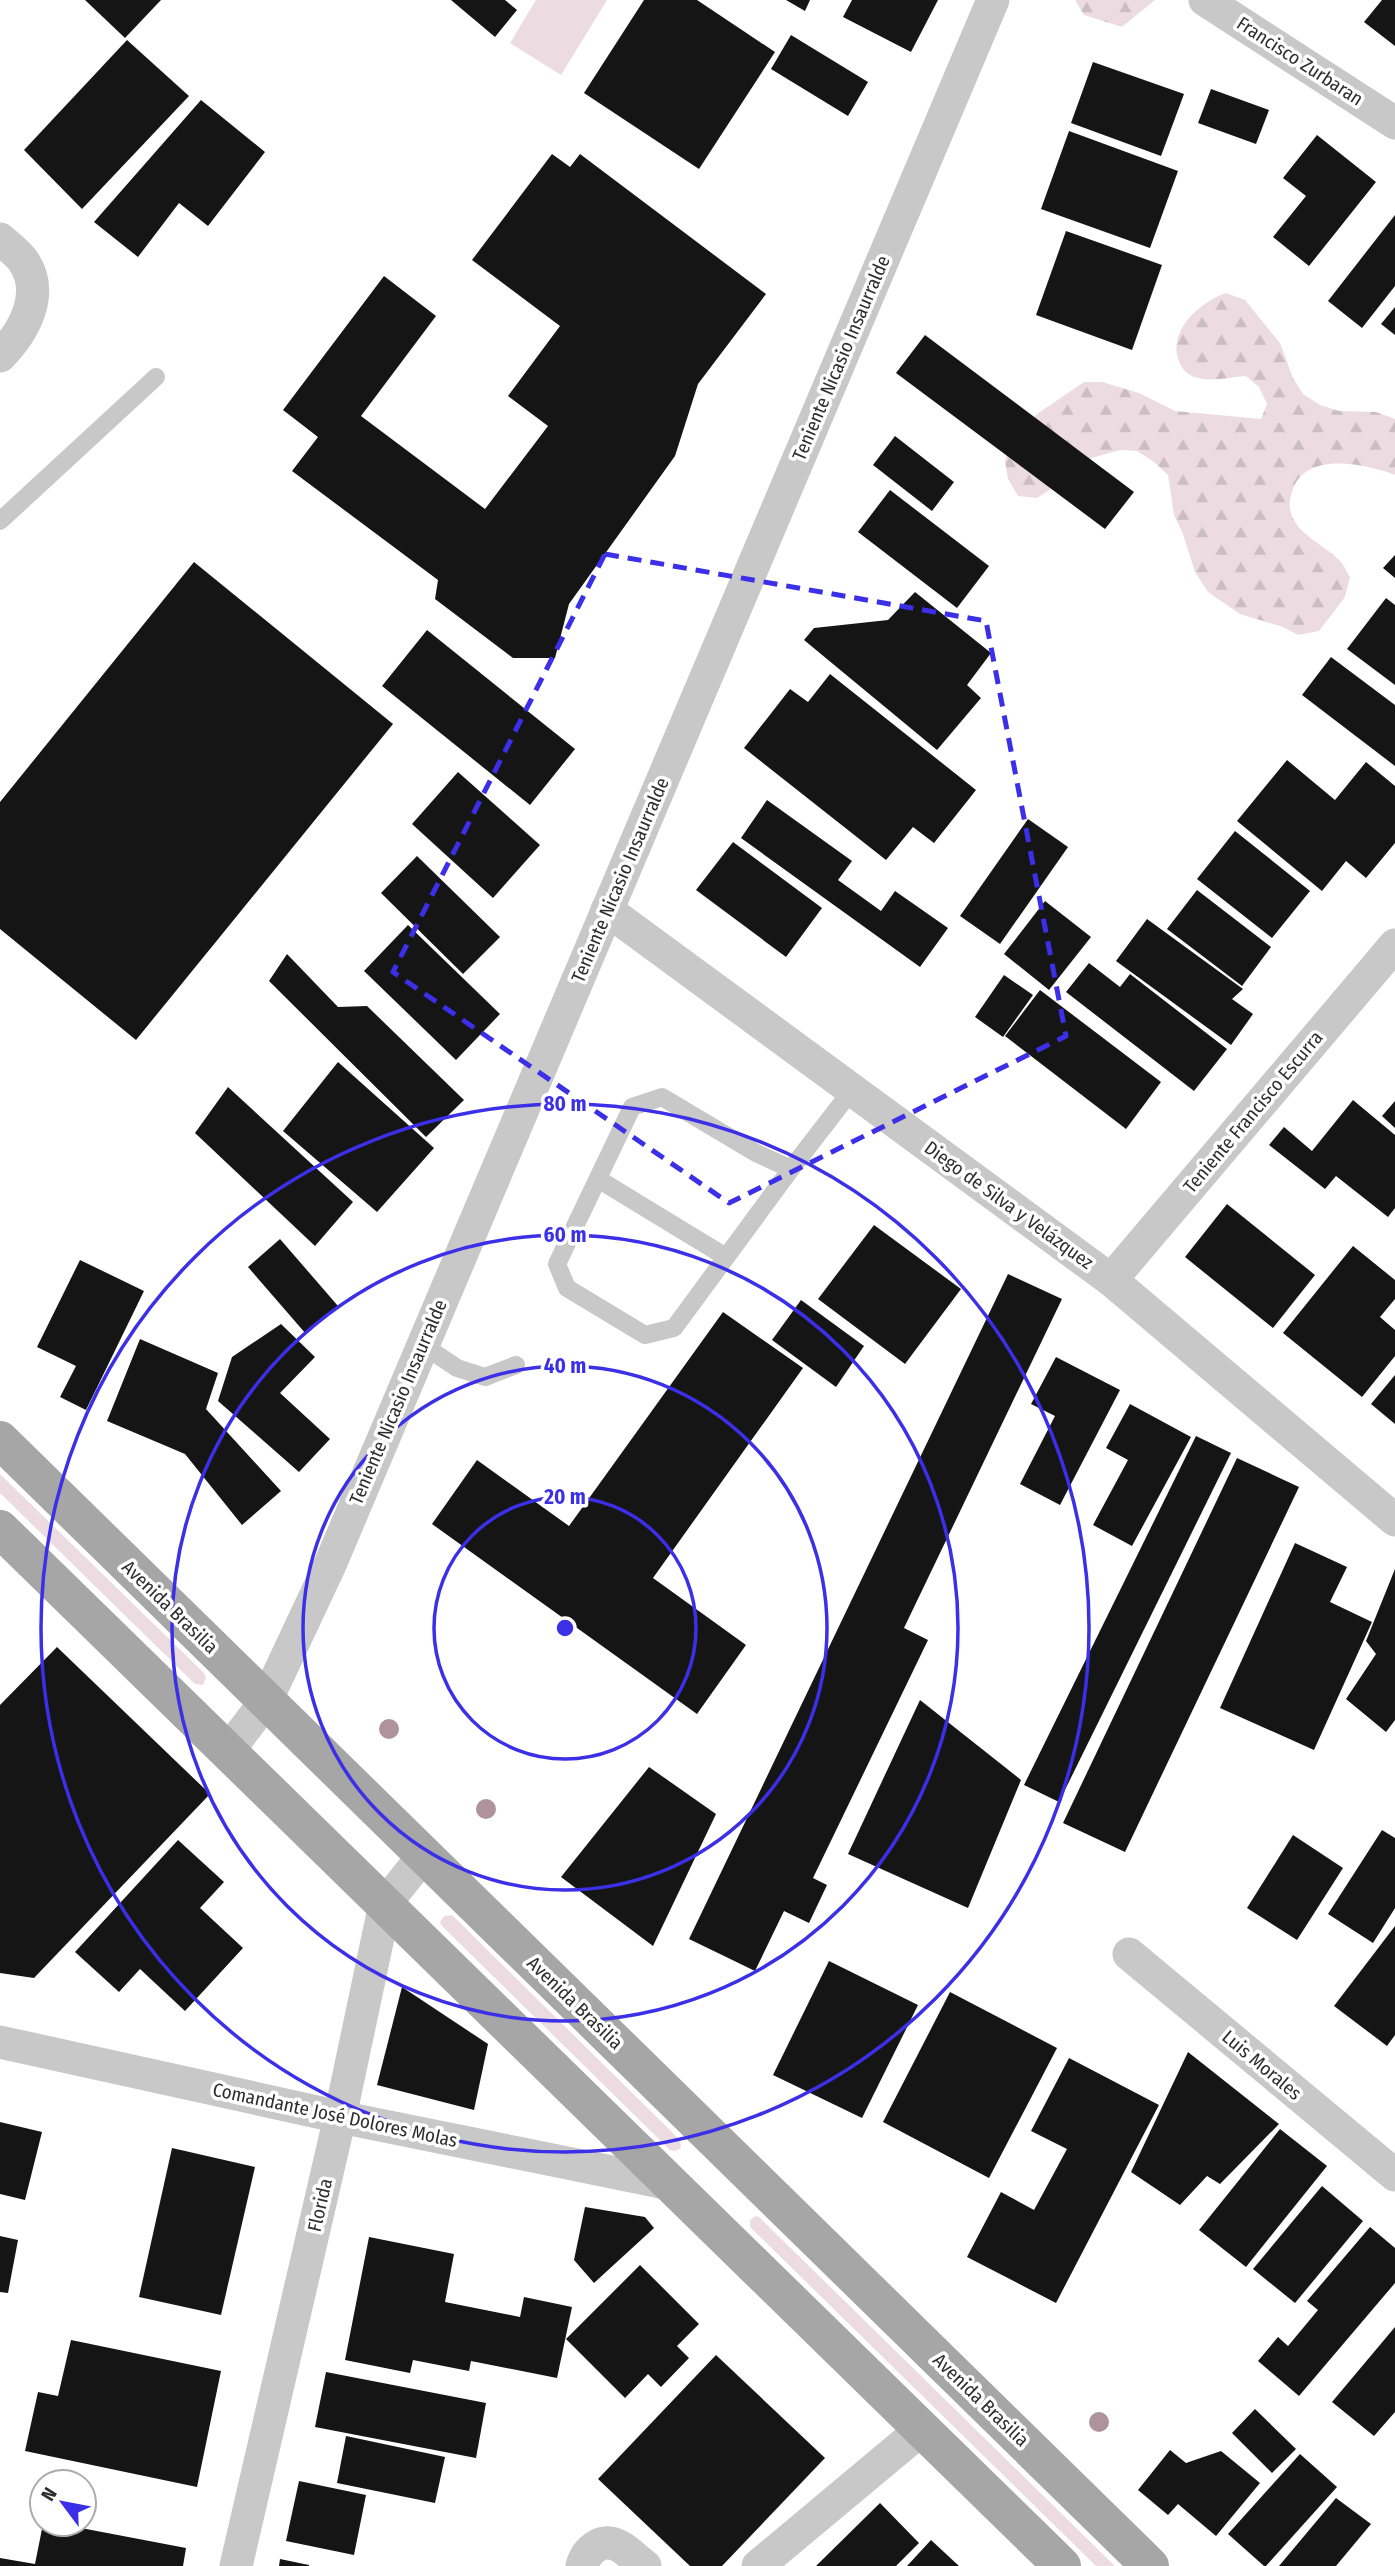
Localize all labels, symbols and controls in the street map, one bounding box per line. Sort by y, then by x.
street label: Francisco Zurbaran [1232,12,1368,110]
street label: Teniente Nicasio Insaurralde [787,252,895,464]
street label: Teniente Nicasio Insaurralde [566,774,674,986]
street label: Teniente Francisco Escurra [1179,1026,1327,1198]
text: 80 m [544,1091,586,1117]
street label: Diego de Silva y Velázquez [920,1136,1098,1274]
text: 60 m [544,1222,586,1248]
street label: Teniente Nicasio Insaurralde [344,1296,452,1508]
text: 40 m [544,1353,586,1379]
text: 20 m [543,1484,586,1510]
street label: Avenida Brasilia [117,1556,223,1658]
centre of rings [553,1616,577,1640]
street label: Avenida Brasilia [522,1952,628,2054]
street label: Luis Morales [1218,2025,1306,2105]
street label: Comandante José Dolores Molas [211,2078,459,2152]
street label: Florida [303,2176,337,2234]
street label: Avenida Brasilia [928,2349,1034,2451]
north arrow [28,2468,98,2538]
text: N [36,2483,62,2505]

